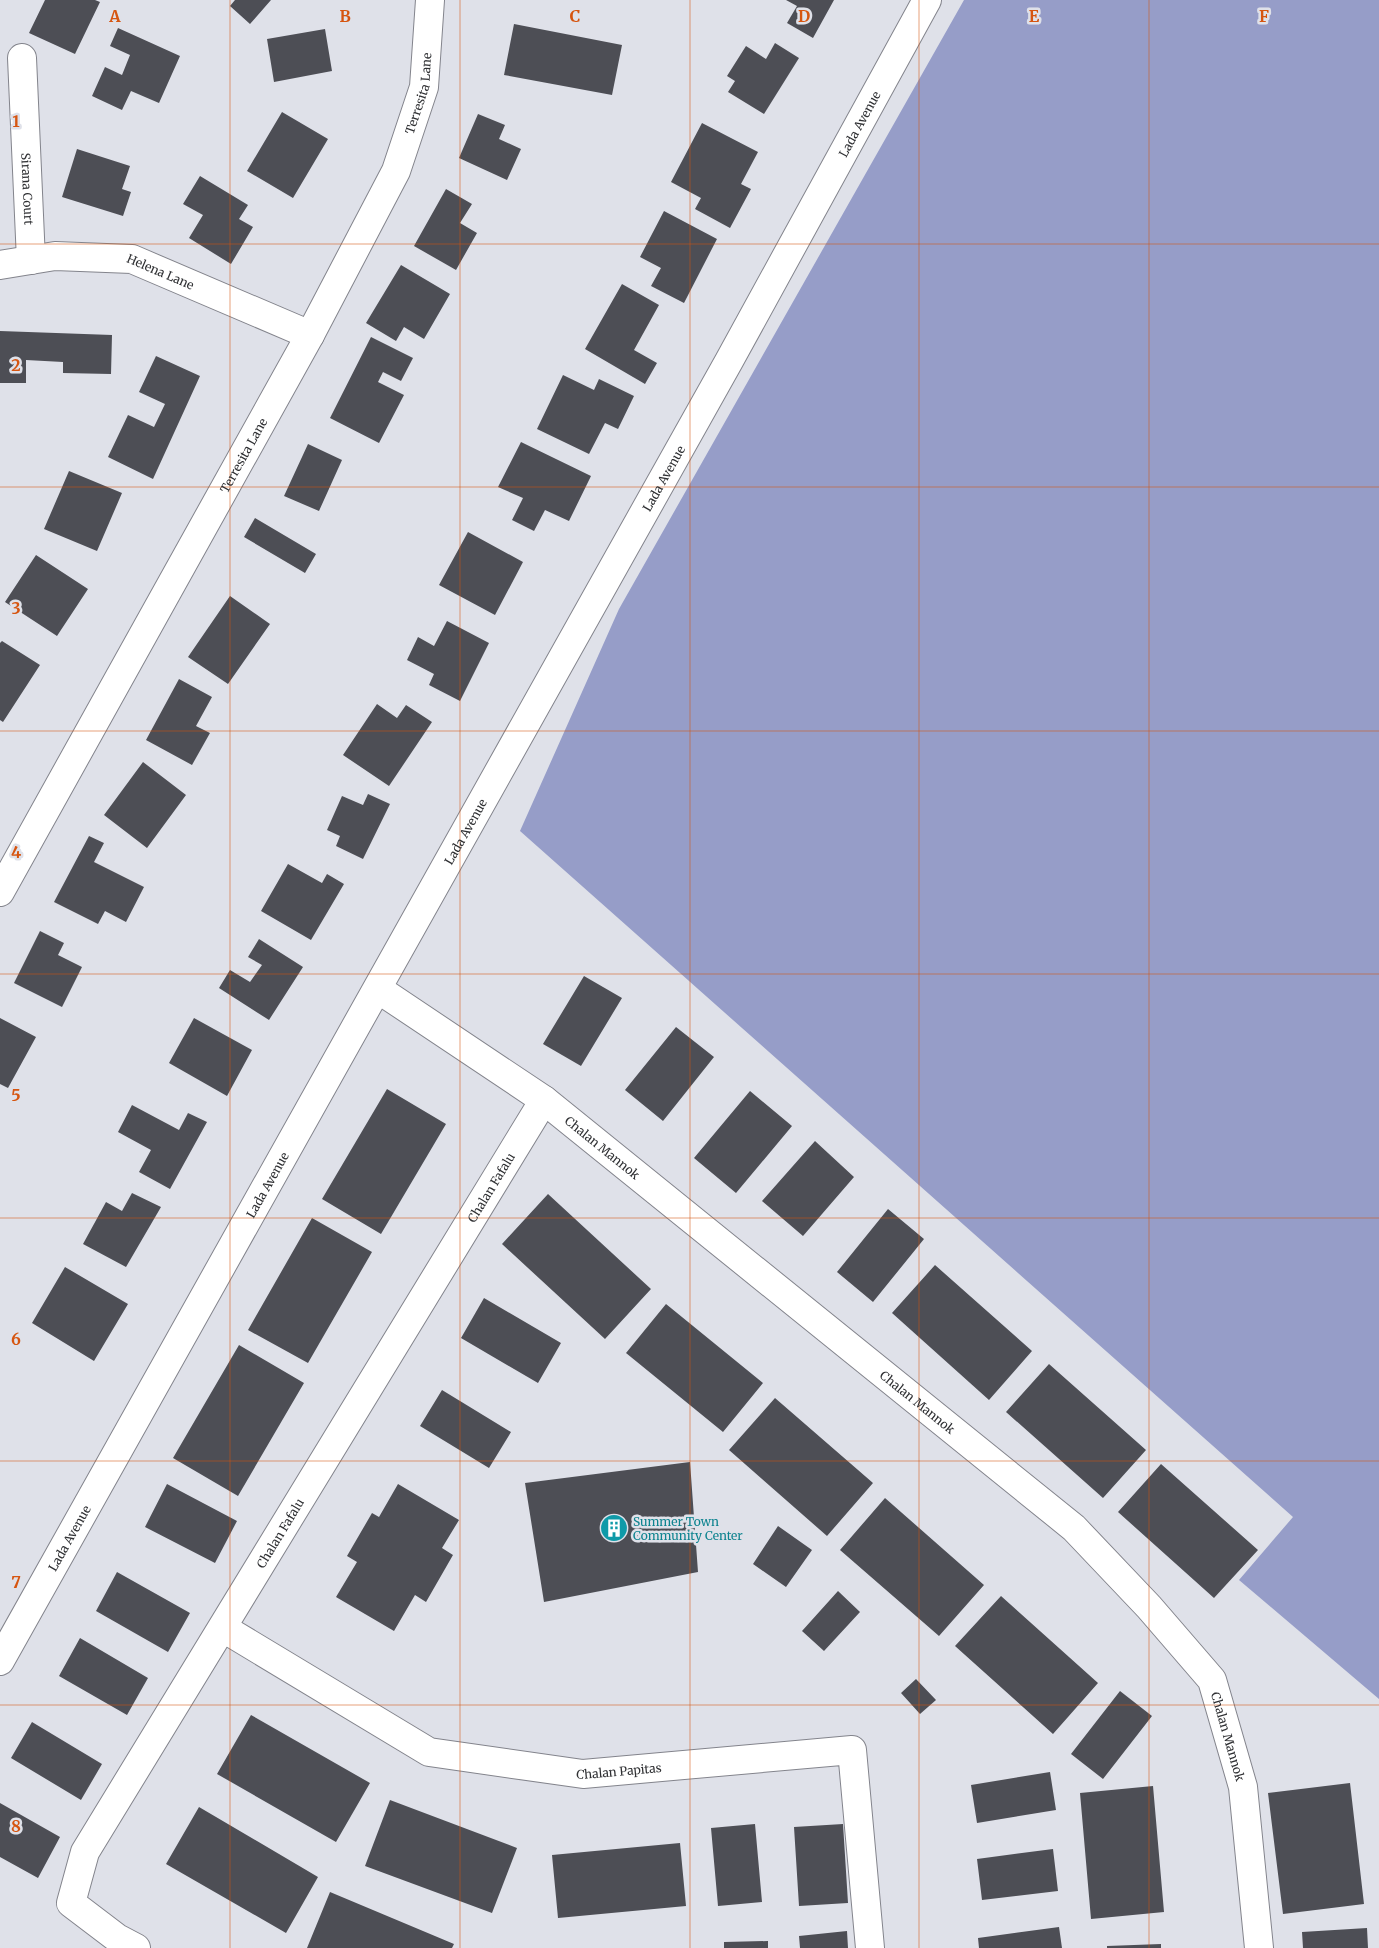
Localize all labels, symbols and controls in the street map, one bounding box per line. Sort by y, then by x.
text: A [108,6,121,26]
text: B [339,6,351,26]
text: C [570,6,580,26]
text: D [798,6,810,26]
text: E [1029,6,1040,26]
text: F [1259,6,1269,26]
street label: Terresita Lane [401,52,434,136]
street label: Lada Avenue [835,88,883,159]
text: 1 [12,111,20,131]
street label: Sirana Court [19,153,37,226]
street label: Helena Lane [125,250,197,292]
text: 2 [11,355,21,375]
street label: Terresita Lane [216,415,270,495]
street label: Lada Avenue [639,443,688,514]
text: 3 [11,598,21,618]
street label: Lada Avenue [441,796,490,867]
text: 4 [11,842,21,862]
text: 5 [11,1085,21,1105]
street label: Chalan Mannok [562,1113,643,1182]
street label: Lada Avenue [243,1149,291,1220]
street label: Chalan Fafalu [464,1149,518,1225]
text: 6 [11,1329,21,1349]
street label: Chalan Mannok [877,1367,958,1437]
street label: Chalan Fafalu [253,1495,307,1570]
street label: Lada Avenue [45,1502,93,1574]
building icon: Summer Town Community Center [599,1513,629,1543]
place label: Summer Town Community Center [633,1514,743,1543]
text: 7 [11,1572,21,1592]
street label: Chalan Mannok [1208,1690,1248,1783]
street label: Chalan Papitas [575,1760,662,1782]
text: 8 [11,1816,21,1836]

